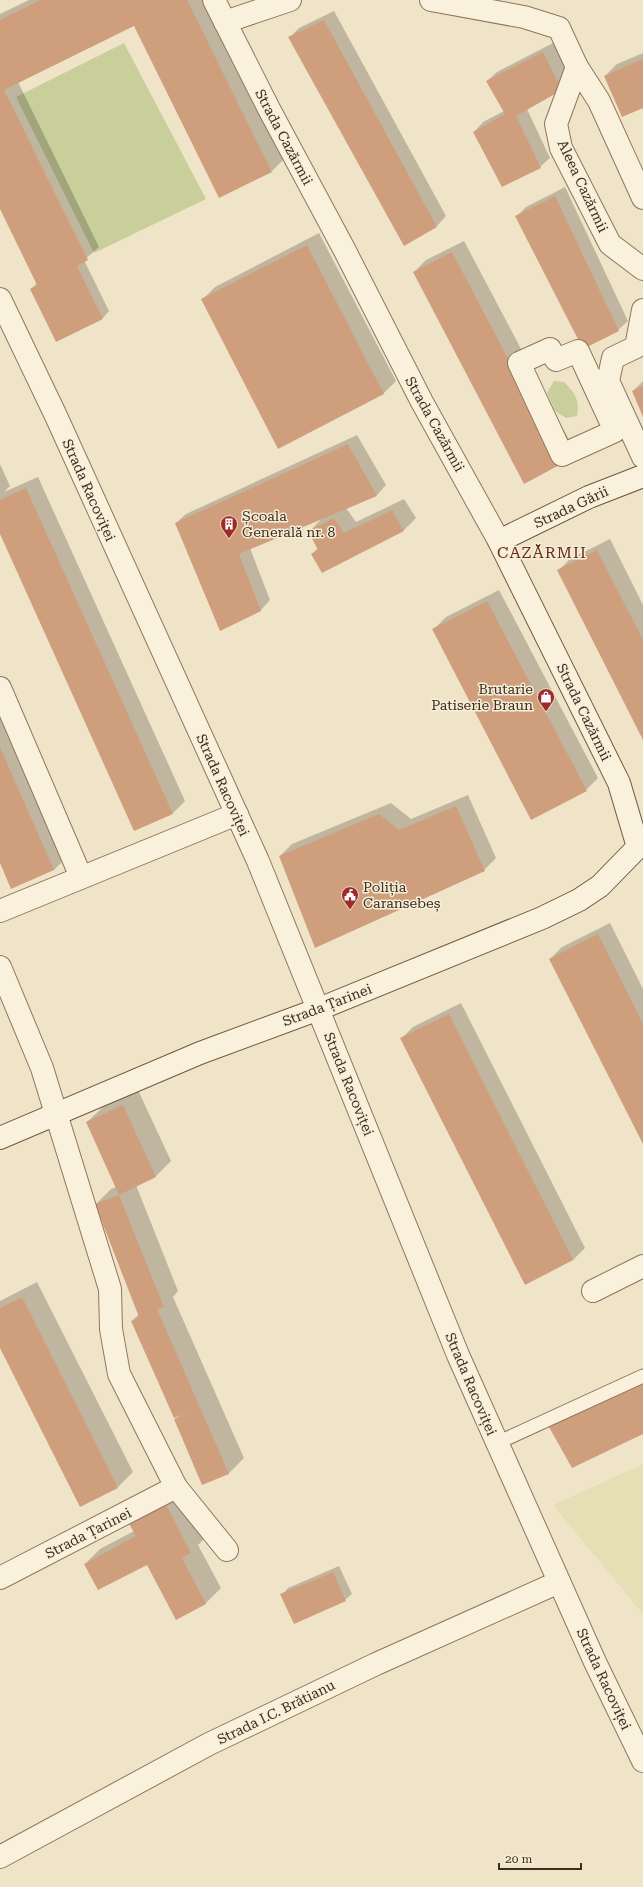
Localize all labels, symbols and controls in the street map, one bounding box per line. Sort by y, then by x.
street label: Strada Cazărmii [252,86,316,188]
street label: Aleea Cazărmii [555,137,612,235]
street label: Strada Cazărmii [402,374,468,475]
street label: Strada Racoviței [58,436,119,544]
street label: Strada Gării [531,483,611,531]
place label: Școala Generală nr. 8 [242,508,336,540]
building icon: Școala Generală nr. 8 [219,514,239,539]
district label: CAZĂRMII [497,543,587,562]
street label: Strada Cazărmii [554,661,615,764]
place label: Brutarie Patiserie Braun [431,681,533,713]
shop icon: Brutarie Patiserie Braun [536,687,556,712]
street label: Strada Racoviței [192,731,253,839]
place label: Poliția Caransebeș [363,879,441,912]
public building icon: Poliția Caransebeș [340,885,360,910]
street label: Strada Țarinei [280,980,375,1030]
street label: Strada Racoviței [320,1030,377,1139]
street label: Strada Racoviței [441,1330,500,1439]
street label: Strada Țarinei [42,1504,135,1562]
street label: Strada Racoviței [573,1626,635,1733]
street label: Strada I.C. Brătianu [215,1676,338,1747]
scale bar [499,1845,581,1871]
text: 20 m [505,1852,532,1866]

